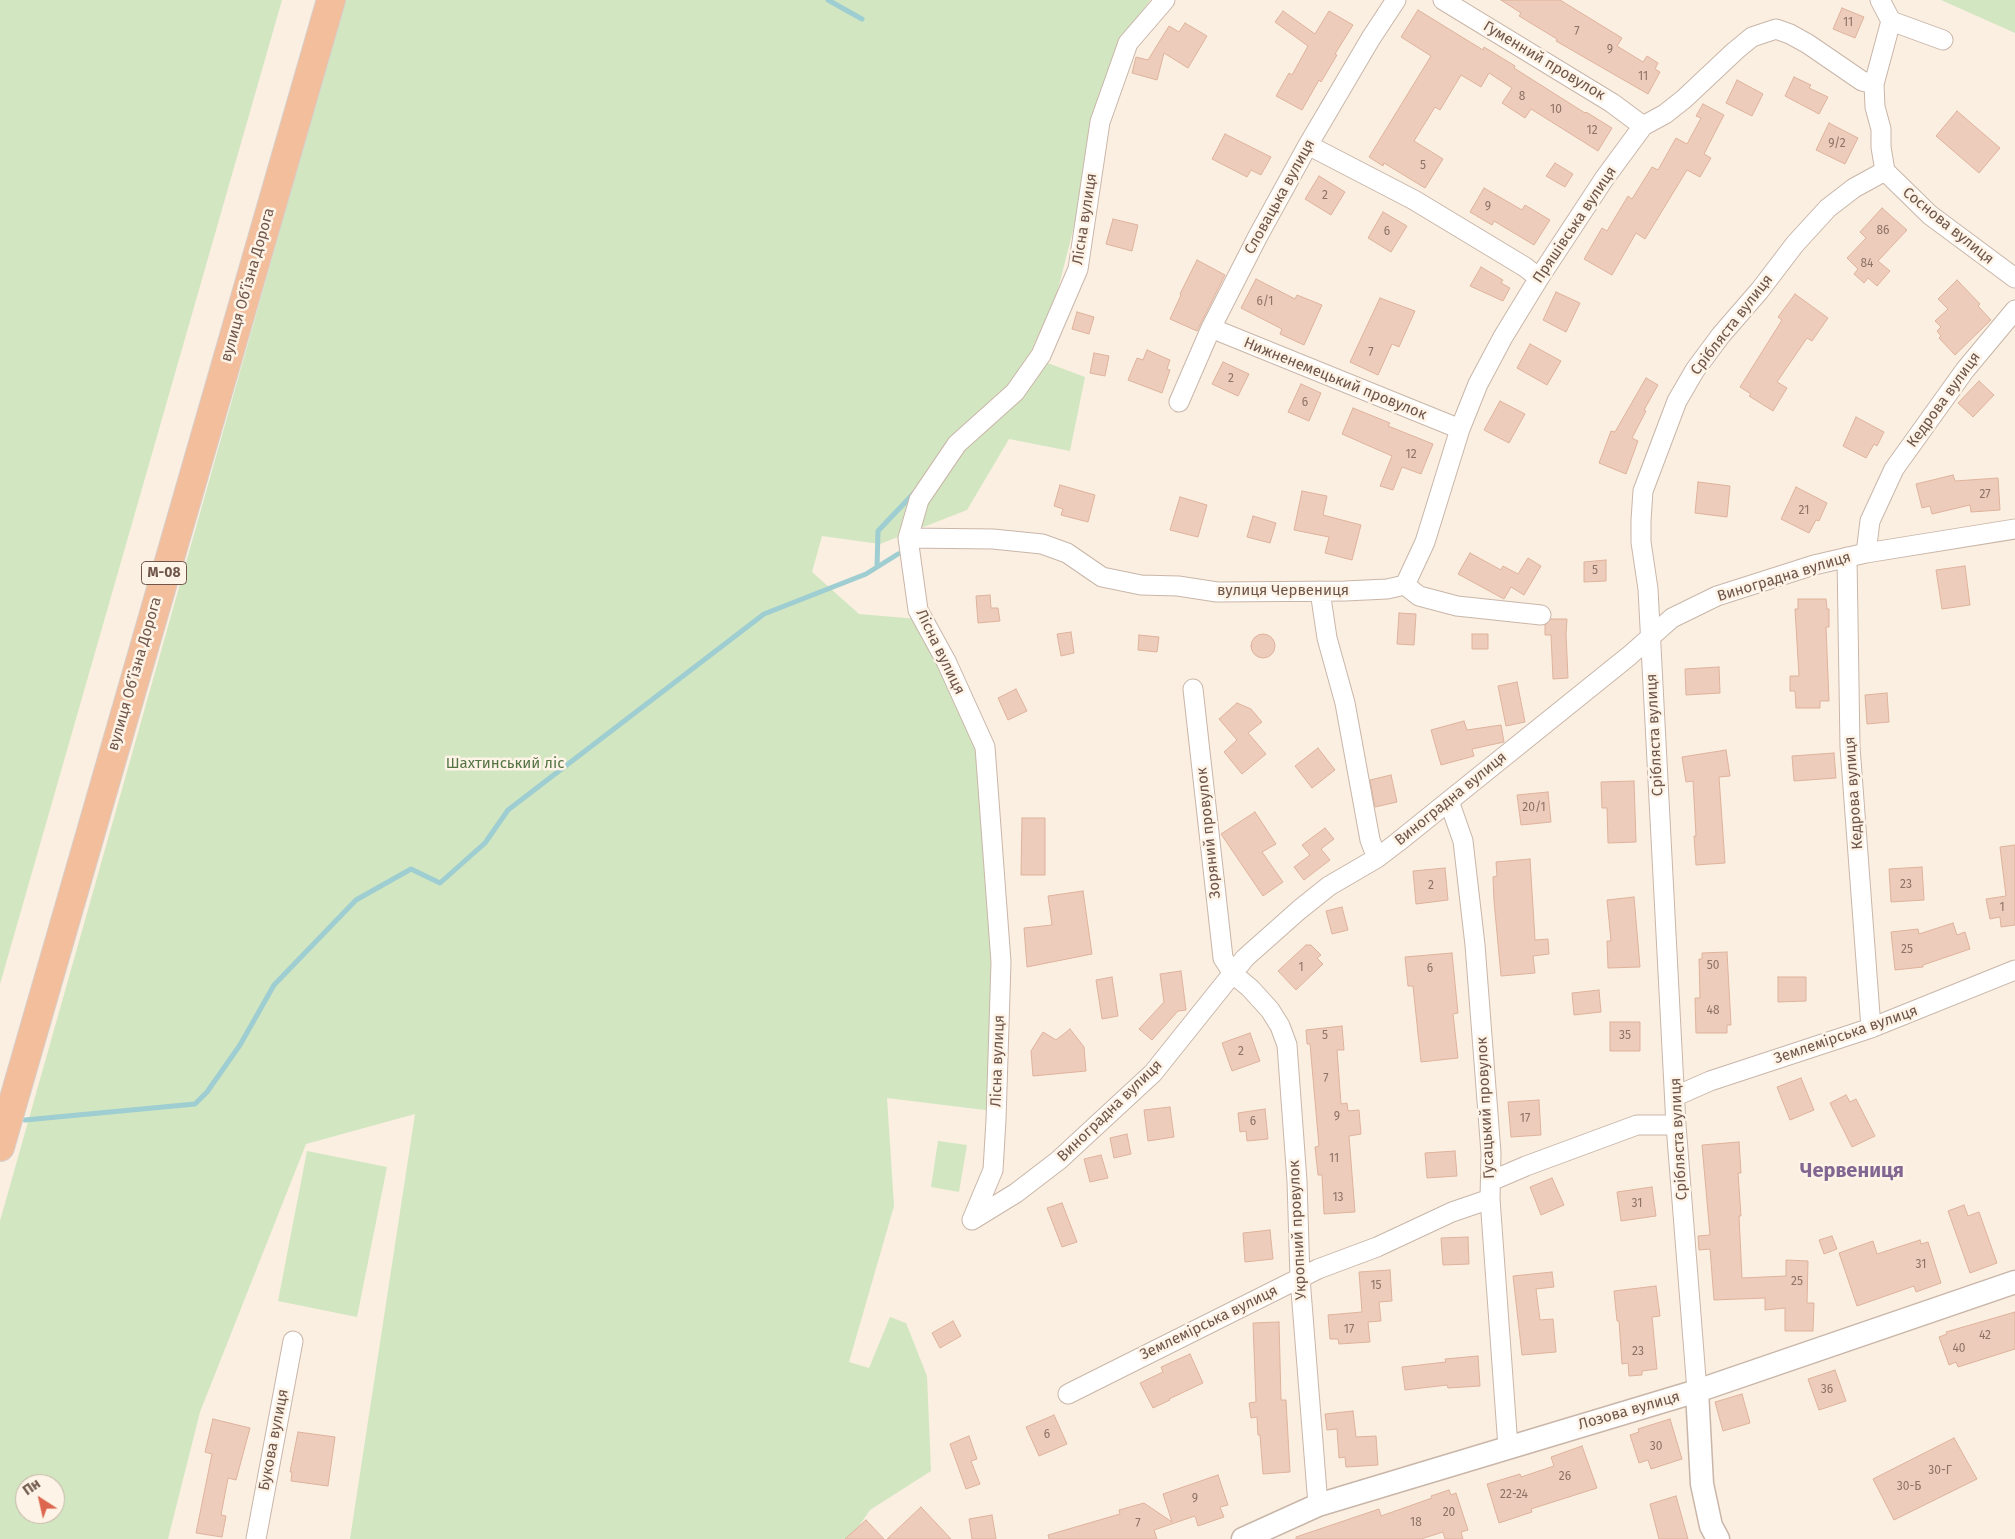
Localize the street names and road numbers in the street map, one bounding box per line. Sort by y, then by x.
street label: Гуменний провулок [1480,18,1608,104]
street label: Словацька вулиця [1241,136,1319,258]
street label: Пряшівська вулиця [1529,163,1621,287]
street label: Лісна вулиця [1069,172,1101,266]
street label: Соснова вулиця [1899,184,1997,268]
street label: вулиця Обʼїзна Дорога [217,206,279,364]
street label: Срібляста вулиця [1687,271,1777,379]
street label: Нижненемецький провулок [1241,334,1429,424]
street label: Кедрова вулиця [1903,349,1985,451]
street label: Виноградна вулиця [1715,548,1853,606]
road number: М-08 [142,562,186,584]
street label: вулиця Червениця [1217,582,1349,600]
street label: вулиця Обʼїзна Дорога [104,595,166,753]
street label: Лісна вулиця [912,607,968,697]
street label: Срібляста вулиця [1643,673,1667,797]
street label: Кедрова вулиця [1841,736,1867,850]
street label: Виноградна вулиця [1391,748,1511,850]
street label: Зоряний провулок [1193,767,1225,899]
street label: Землемірська вулиця [1772,1002,1920,1068]
street label: Лісна вулиця [987,1014,1009,1108]
street label: Гусацький провулок [1473,1036,1499,1180]
street label: Виноградна вулиця [1054,1056,1166,1166]
street label: Срібляста вулиця [1667,1077,1691,1201]
street label: Укропний провулок [1285,1160,1311,1300]
street label: Землемірська вулиця [1137,1282,1281,1364]
street label: Букова вулиця [255,1388,293,1492]
street label: Лозова вулиця [1576,1388,1682,1434]

